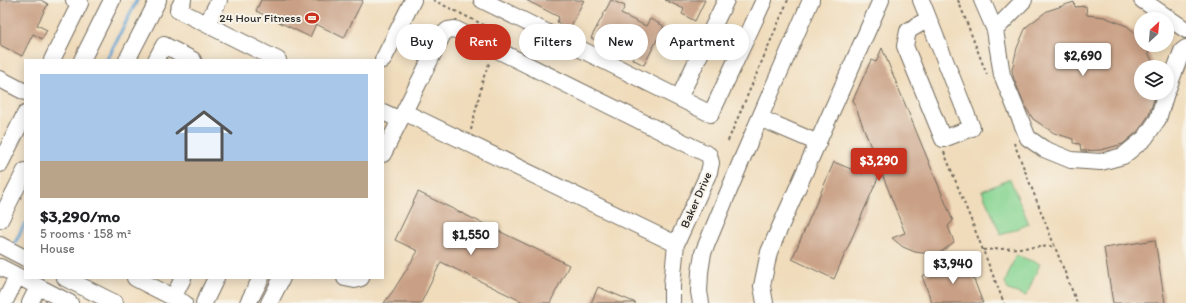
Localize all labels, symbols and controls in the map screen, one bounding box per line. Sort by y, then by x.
sports icon: 24 Hour Fitness [304,10,320,26]
place label: 24 Hour Fitness [219,11,301,25]
north arrow [1134,12,1174,52]
map controls [1134,12,1174,100]
chip: Buy [396,24,447,60]
chip: Rent [455,24,511,60]
chip: Filters [519,24,586,60]
chip: New [594,24,648,60]
chip: Apartment [656,24,749,60]
pin: $2,690 [1050,43,1116,77]
text: $2,690 [1064,48,1102,63]
button: layers [1134,60,1174,100]
icon: home [168,100,240,172]
pin: $3,290 [846,148,912,182]
text: $3,290 [860,153,898,168]
street label: Baker Drive [677,170,715,230]
text: $3,290/mo [40,206,120,226]
pin: $1,550 [438,222,504,256]
text: 5 rooms · 158 m² [40,226,131,241]
text: $1,550 [452,227,490,242]
text: House [40,241,75,256]
pin: $3,940 [920,251,986,285]
text: $3,940 [933,256,973,271]

